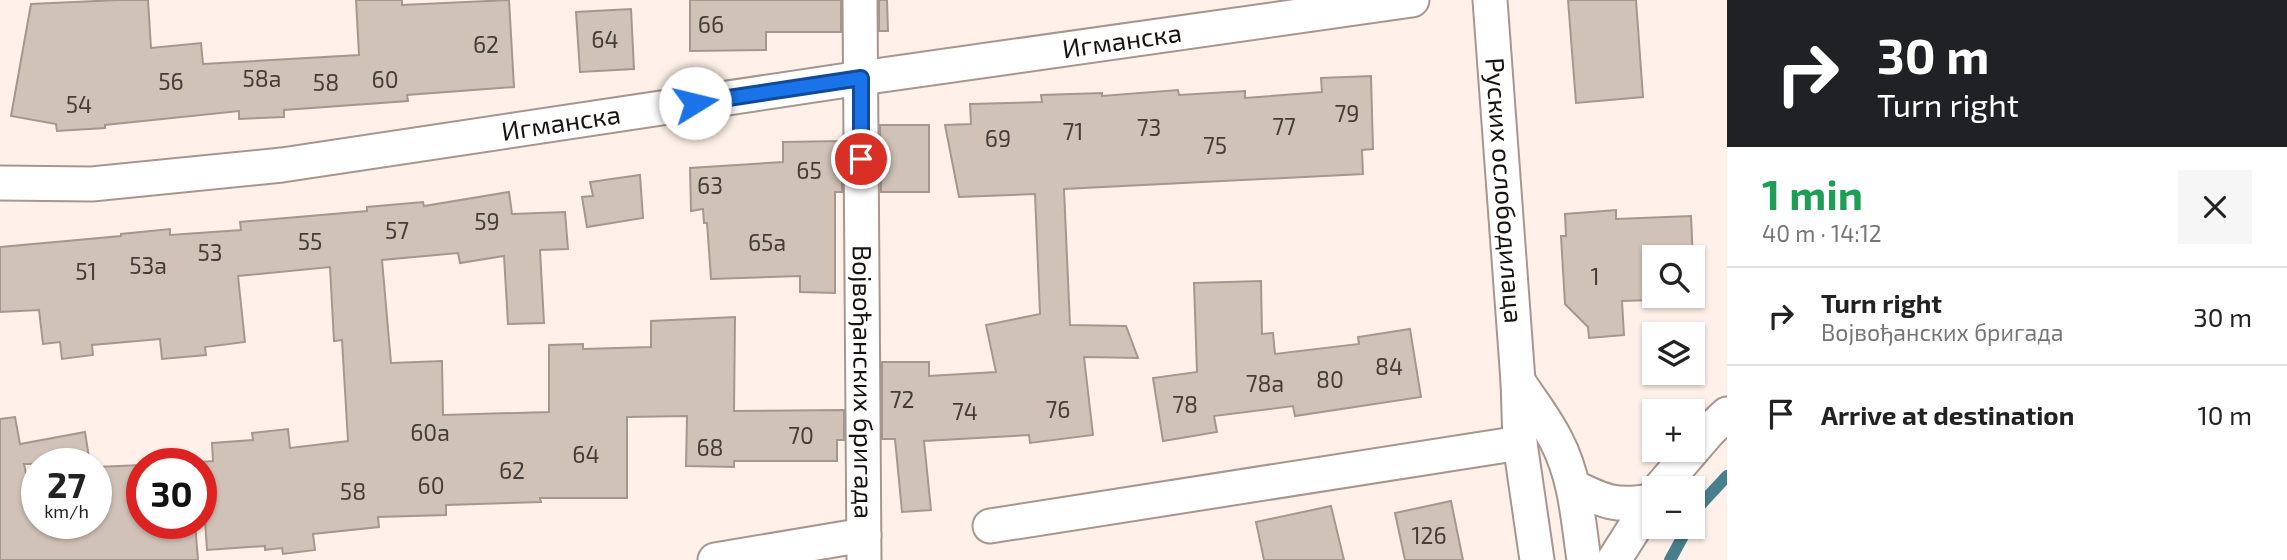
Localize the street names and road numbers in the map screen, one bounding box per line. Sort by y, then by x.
street label: Игманска [1060,16,1183,63]
street label: Руских ослободилаца [1480,56,1531,324]
street label: Игманска [499,97,622,146]
street label: Војвођанских бригада [847,245,881,519]

